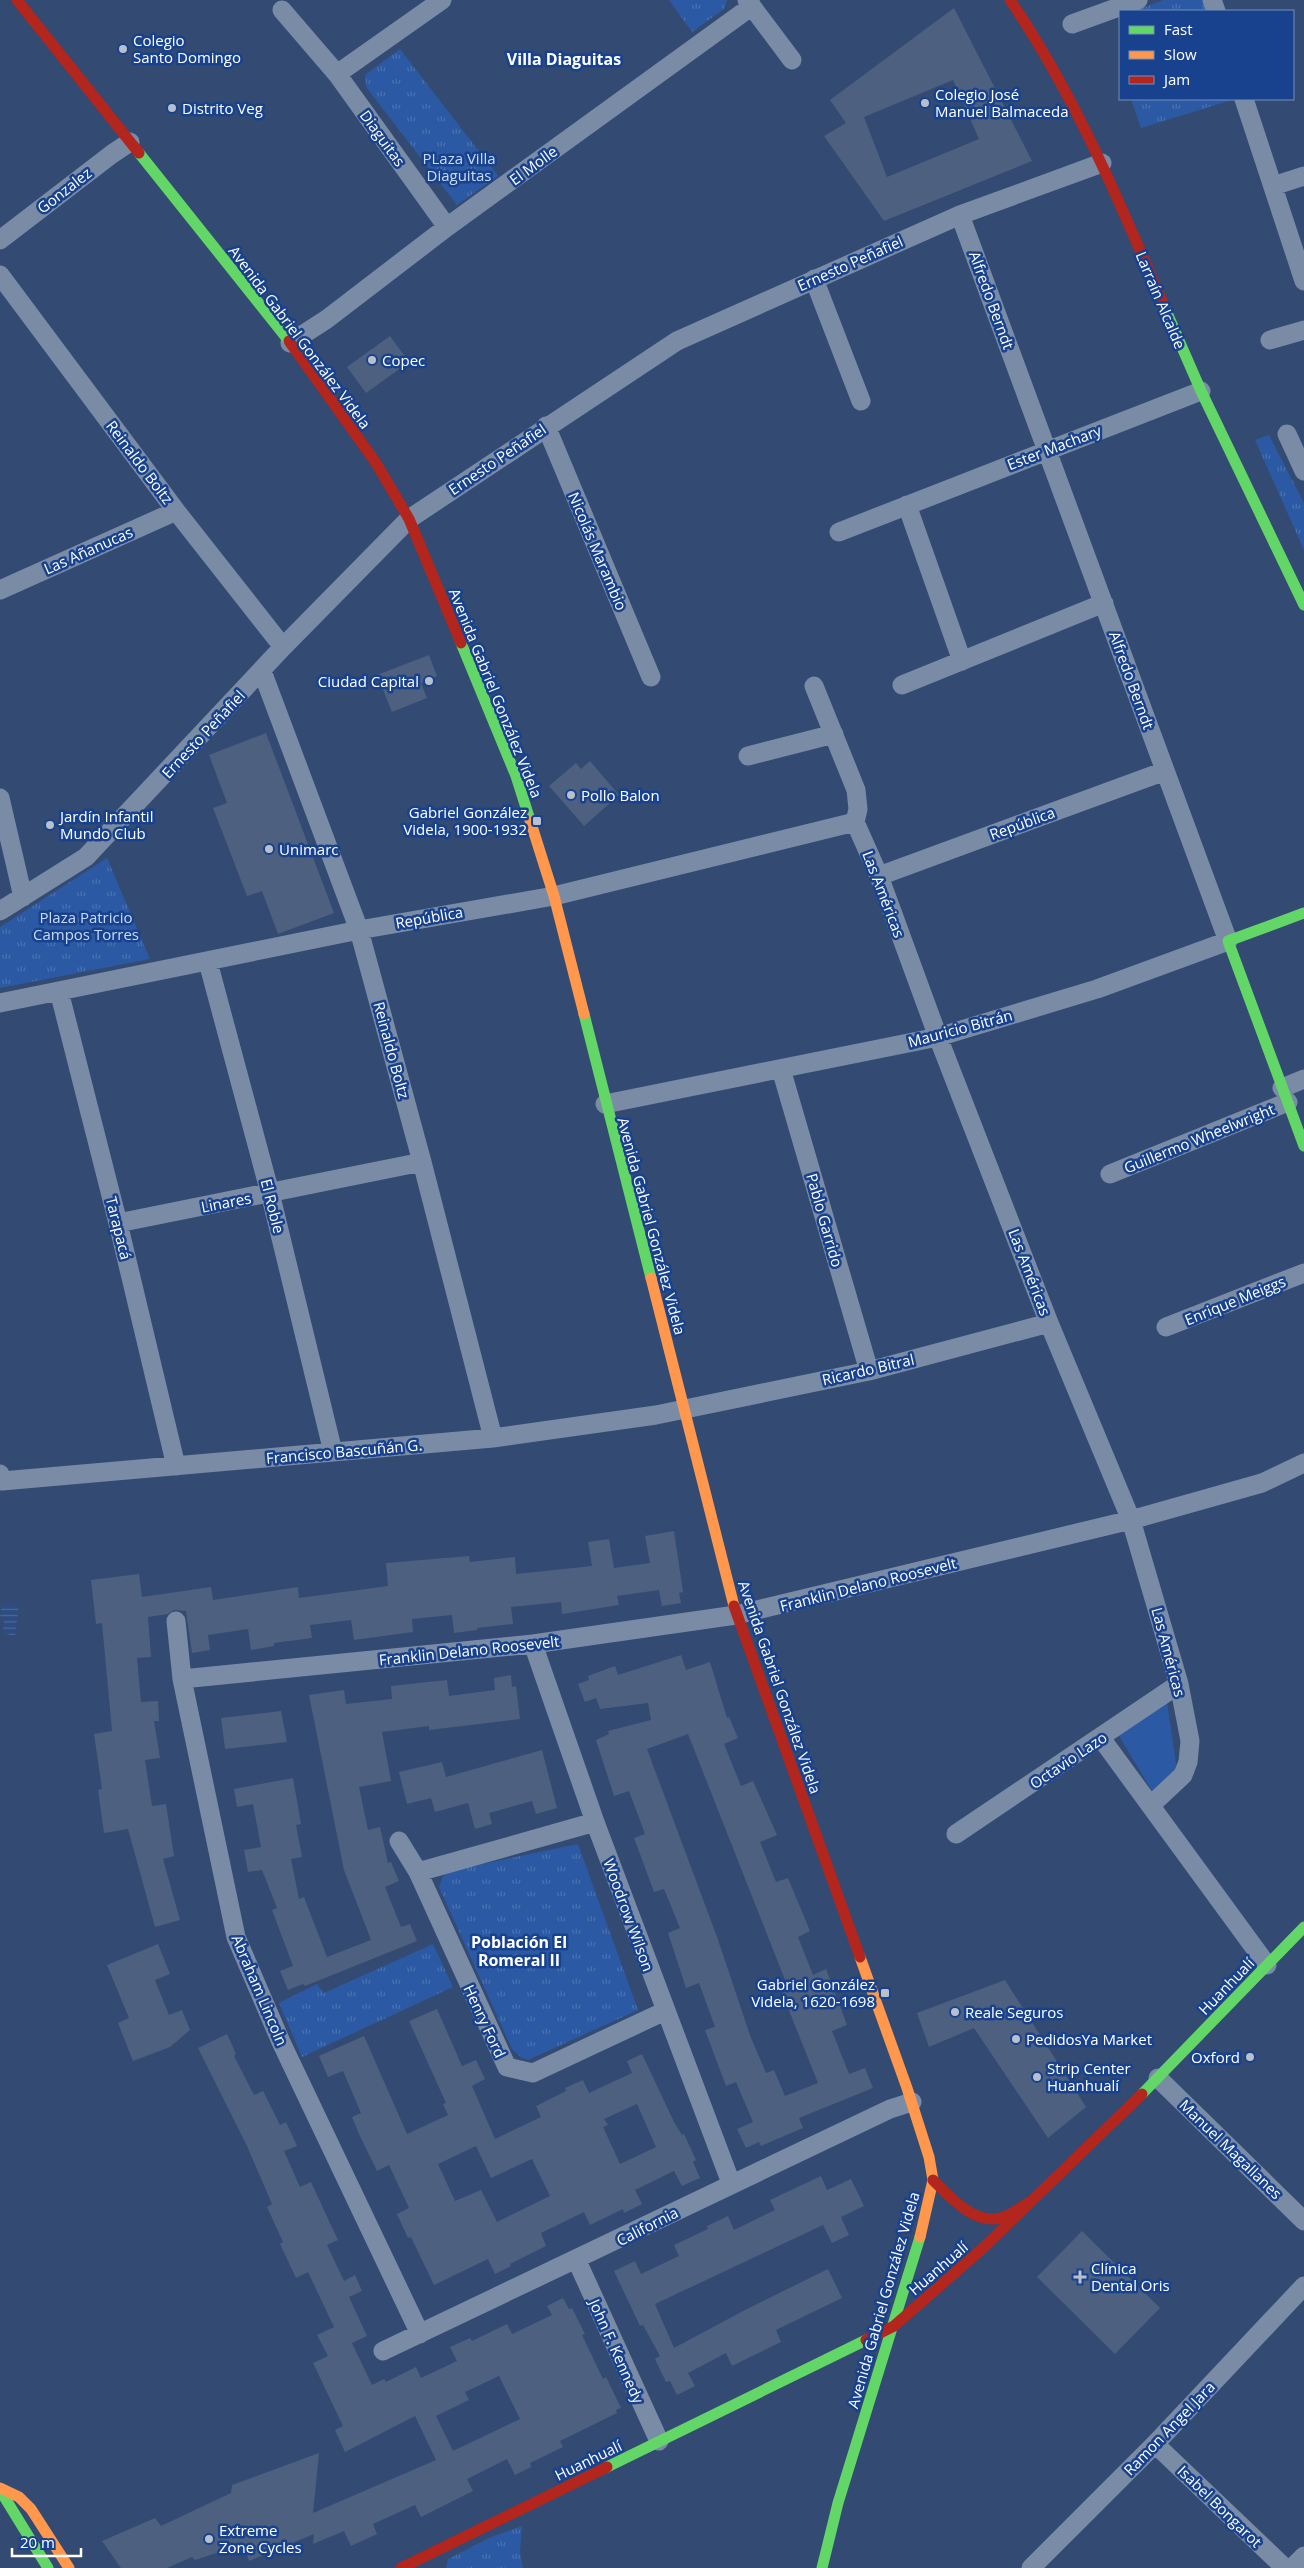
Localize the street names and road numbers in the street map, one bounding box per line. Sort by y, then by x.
street label: Diaguitas [356,106,410,170]
street label: El Molle [505,141,561,189]
street label: Gonzalez [33,162,95,218]
street label: Ernesto Peñafiel [794,231,906,295]
street label: Avenida Gabriel González Videla [225,241,375,433]
street label: Alfredo Berndt [965,248,1019,352]
street label: Larraín Alcalde [1132,248,1190,352]
street label: Reinaldo Boltz [102,416,178,508]
street label: Ernesto Peñafiel [444,419,550,499]
street label: Ester Machary [1004,420,1104,474]
street label: Nicolás Marambio [564,489,632,613]
street label: Las Añanucas [40,521,136,579]
street label: Avenida Gabriel González Videla [445,585,547,801]
street label: Alfredo Berndt [1105,628,1159,732]
street label: Ernesto Peñafiel [157,686,249,782]
street label: República [986,802,1058,844]
street label: Las Américas [858,848,910,940]
street label: República [394,901,464,933]
street label: Reinaldo Boltz [369,999,415,1101]
street label: Mauricio Bitrán [906,1004,1014,1052]
street label: Guillermo Wheelwright [1121,1099,1277,1177]
street label: Avenida Gabriel González Videla [613,1115,691,1337]
street label: Pablo Garrido [802,1171,848,1269]
street label: El Roble [257,1177,289,1235]
street label: Linares [199,1187,253,1217]
street label: Tarapacá [102,1194,136,1262]
street label: Las Américas [1004,1226,1056,1318]
street label: Enrique Meiggs [1182,1271,1288,1329]
street label: Ricardo Bitral [820,1349,916,1389]
street label: Francisco Bascuñán G. [265,1434,423,1468]
street label: Franklin Delano Roosevelt [778,1552,958,1616]
street label: Avenida Gabriel González Videla [734,1578,826,1796]
street label: Las Américas [1147,1605,1191,1699]
street label: Franklin Delano Roosevelt [378,1631,560,1669]
street label: Octavio Lazo [1026,1727,1110,1793]
street label: Woodrow Wilson [599,1856,659,1974]
street label: Abraham Lincoln [228,1932,292,2048]
street label: Huanhualí [1194,1952,1259,2019]
street label: Henry Ford [459,1981,511,2061]
street label: Manuel Magallanes [1175,2095,1287,2203]
street label: Avenida Gabriel González Videla [842,2189,924,2411]
street label: California [613,2202,681,2250]
street label: Huanhualí [904,2236,973,2299]
street label: John F. Kennedy [584,2294,649,2407]
street label: Ramon Angel Jara [1119,2377,1219,2479]
street label: Huanhualí [551,2435,626,2485]
street label: Isabel Bongarot [1174,2461,1266,2551]

